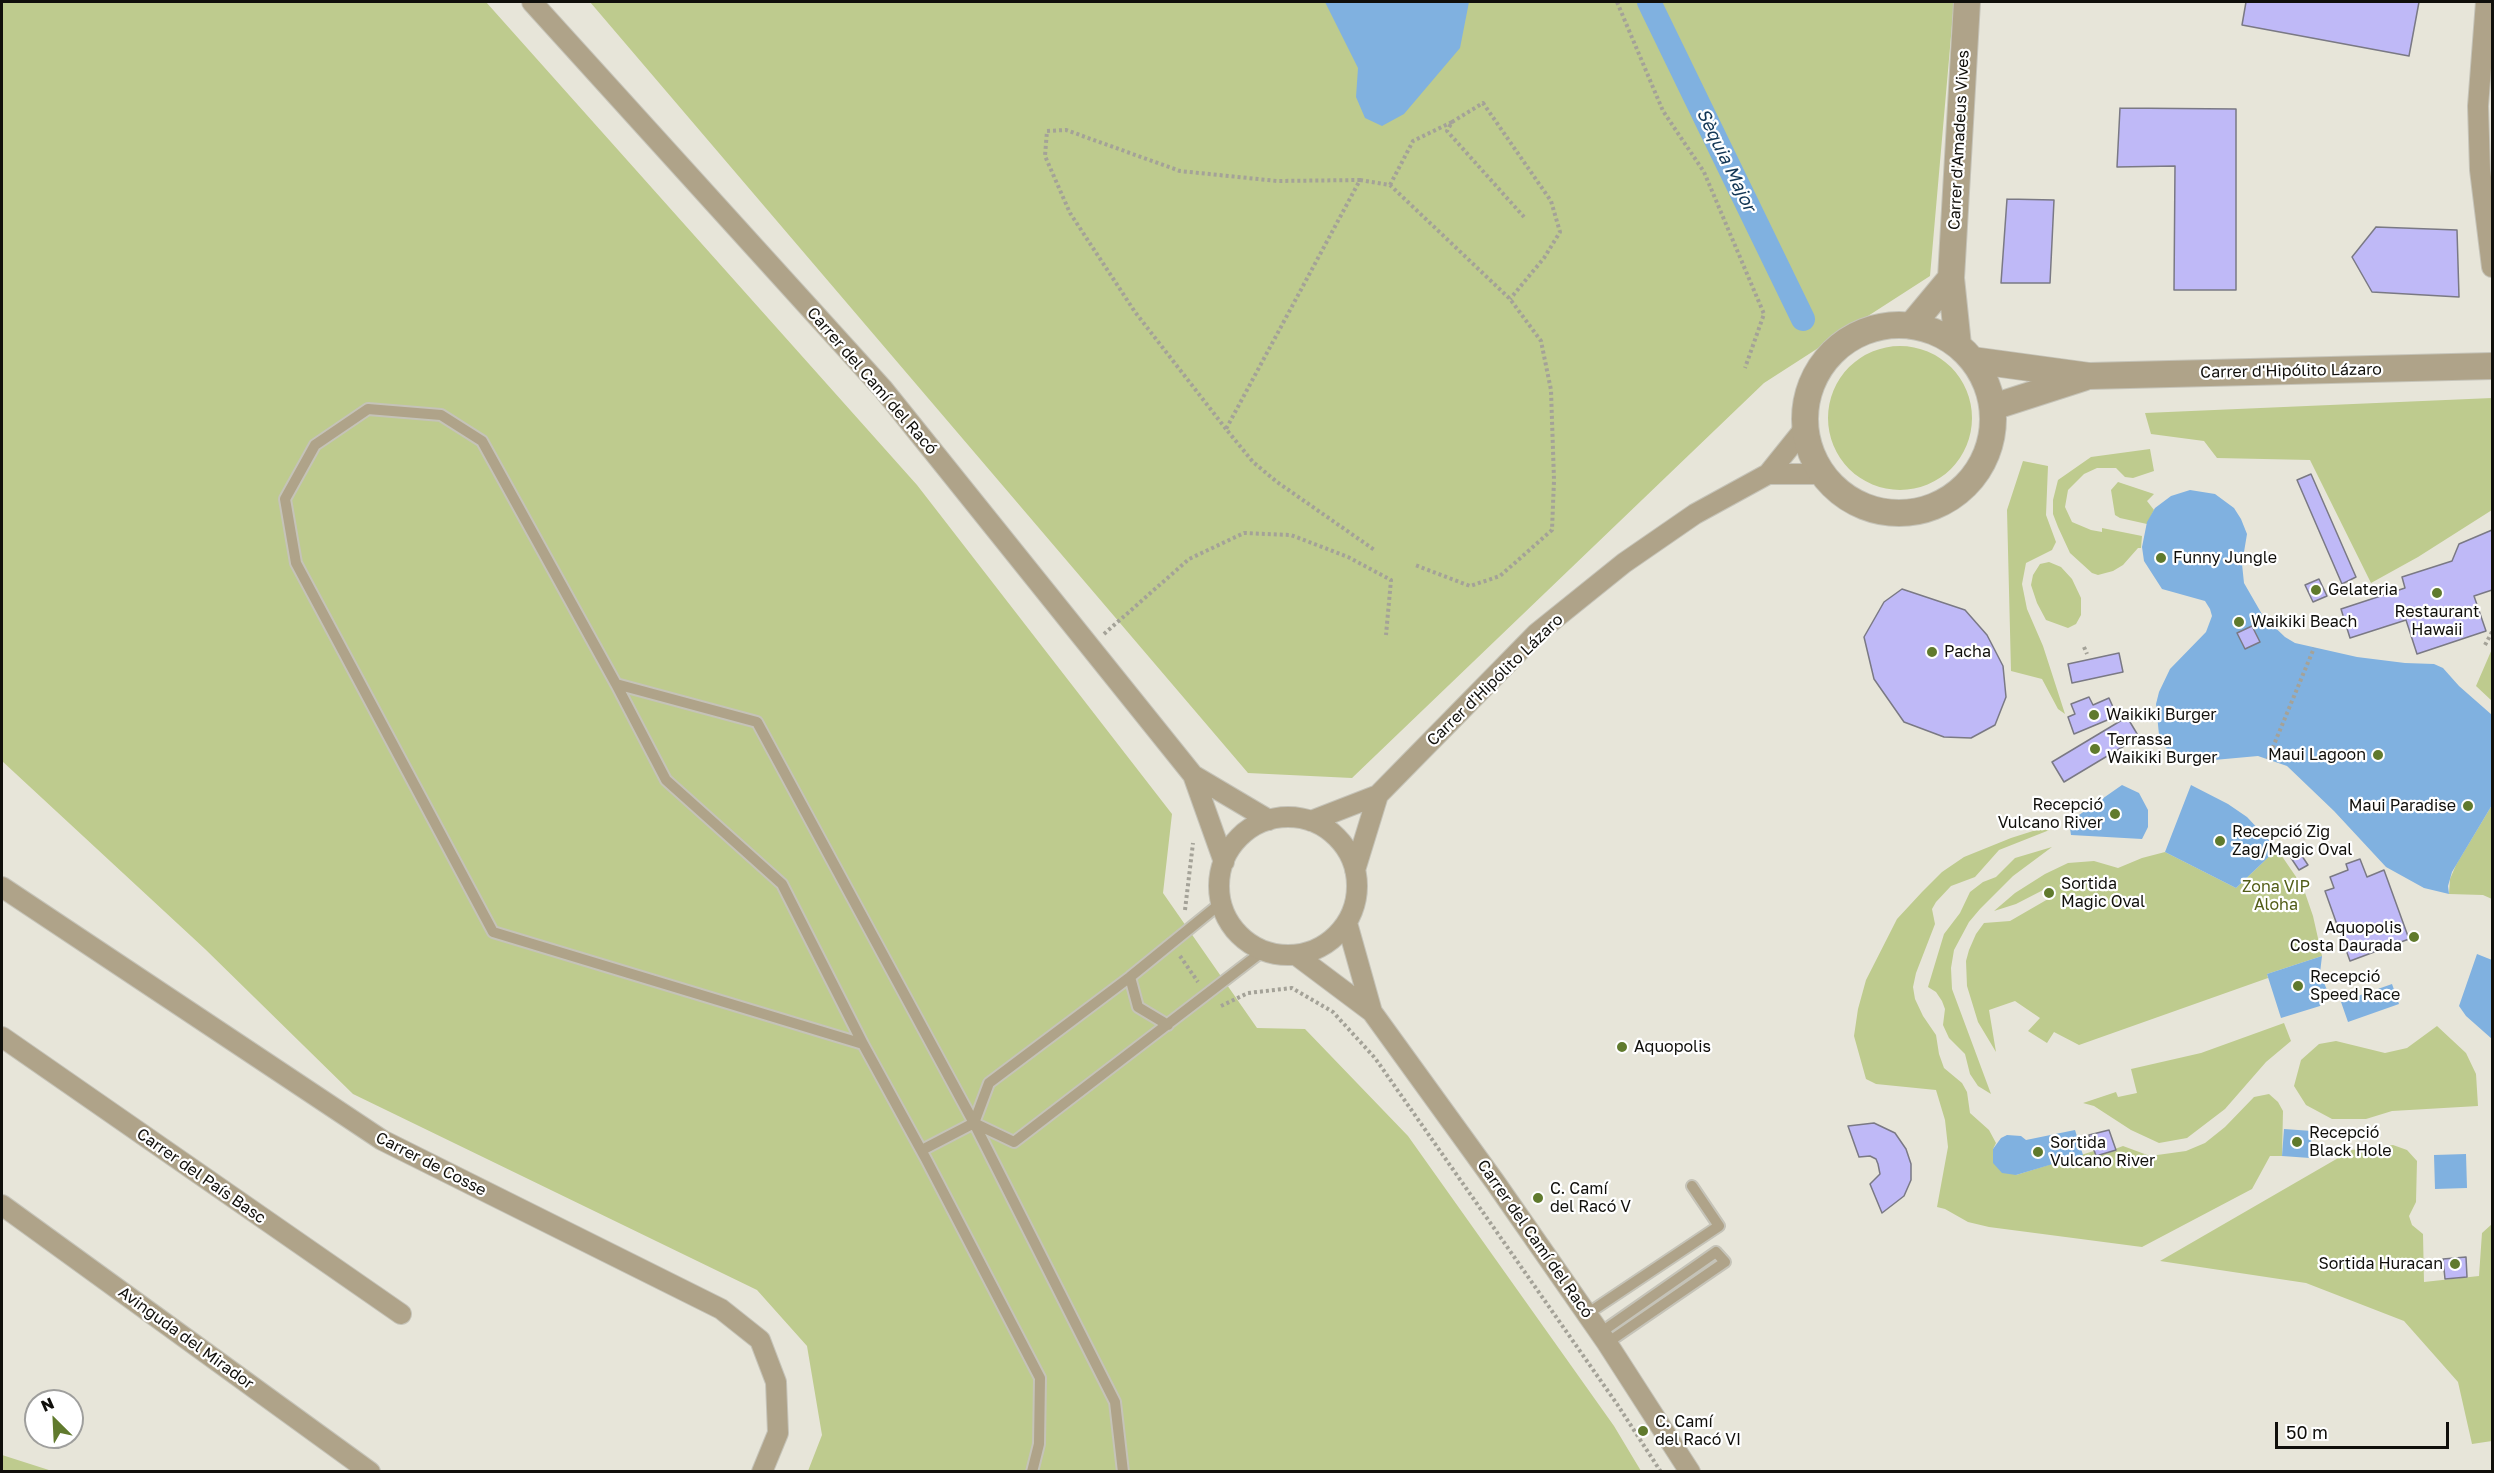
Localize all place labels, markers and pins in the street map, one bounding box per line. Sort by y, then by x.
place label: Funny Jungle [2173,548,2277,568]
marker: Funny Jungle [2154,551,2168,565]
place label: Gelateria [2328,580,2398,600]
marker: Gelateria [2309,583,2323,597]
marker: Restaurant Hawaii [2430,586,2444,600]
place label: Restaurant Hawaii [2395,602,2479,640]
place label: Waikiki Beach [2251,612,2357,632]
marker: Waikiki Beach [2232,615,2246,629]
place label: Pacha [1944,642,1991,662]
marker: Pacha [1925,645,1939,659]
place label: Waikiki Burger [2106,705,2217,725]
marker: Waikiki Burger [2087,708,2101,722]
place label: Terrassa Waikiki Burger [2107,730,2218,768]
marker: Terrassa Waikiki Burger [2088,742,2102,756]
place label: Maui Lagoon [2268,745,2366,765]
marker: Maui Lagoon [2371,748,2385,762]
place label: Recepció Vulcano River [1998,795,2103,833]
place label: Maui Paradise [2349,796,2456,816]
marker: Maui Paradise [2461,799,2475,813]
marker: Recepció Vulcano River [2108,807,2122,821]
place label: Recepció Zig Zag/Magic Oval [2232,822,2352,860]
marker: Recepció Zig Zag/Magic Oval [2213,834,2227,848]
place label: Sortida Magic Oval [2061,874,2145,912]
marker: Sortida Magic Oval [2042,886,2056,900]
place label: Aquopolis Costa Daurada [2290,918,2402,956]
marker: Aquopolis Costa Daurada [2407,930,2421,944]
place label: Recepció Speed Race [2310,967,2400,1005]
marker: Recepció Speed Race [2291,979,2305,993]
place label: Aquopolis [1634,1037,1711,1057]
marker: Aquopolis [1615,1040,1629,1054]
place label: Recepció Black Hole [2309,1123,2392,1161]
place label: Sortida Vulcano River [2050,1133,2155,1171]
marker: Recepció Black Hole [2290,1135,2304,1149]
marker: Sortida Vulcano River [2031,1145,2045,1159]
place label: C. Camí del Racó V [1550,1179,1631,1217]
marker: C. Camí del Racó V [1531,1191,1545,1205]
place label: Sortida Huracan [2318,1254,2443,1274]
marker: Sortida Huracan [2448,1257,2462,1271]
place label: C. Camí del Racó VI [1655,1412,1741,1450]
marker: C. Camí del Racó VI [1636,1424,1650,1438]

